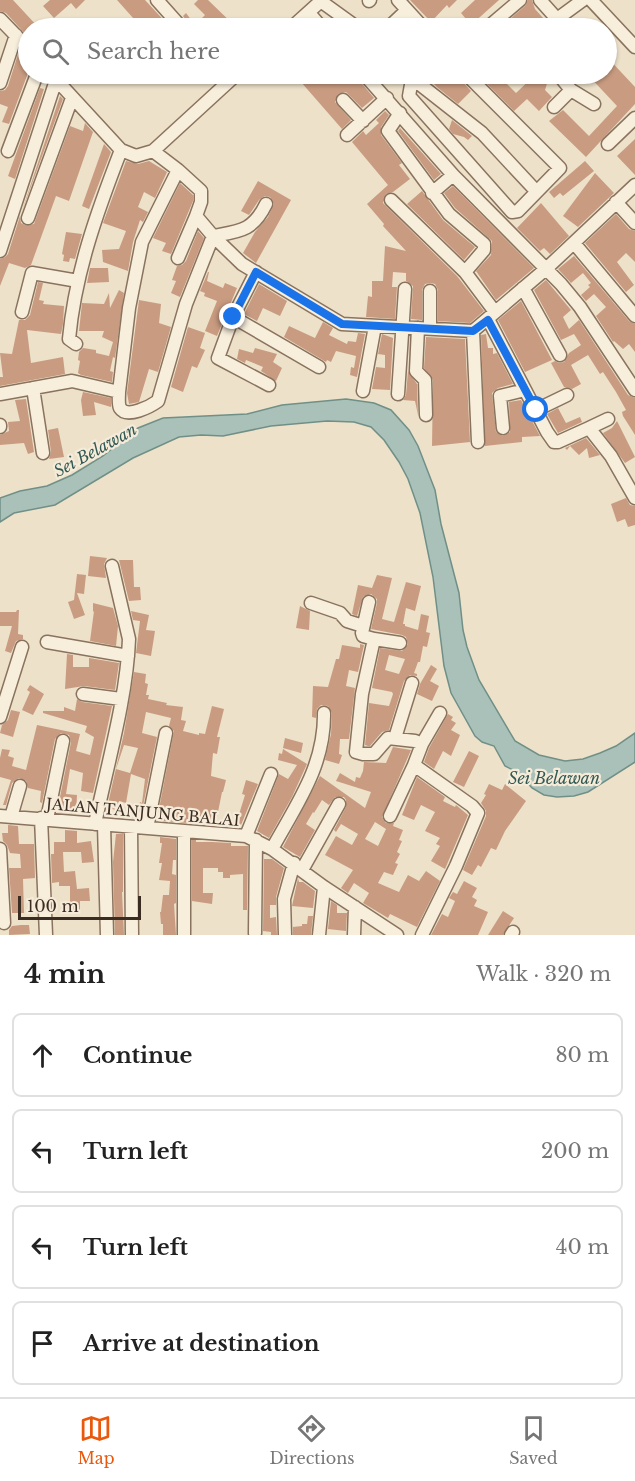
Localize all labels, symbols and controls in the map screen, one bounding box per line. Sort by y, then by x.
search box [18,18,617,84]
icon: search [39,35,72,68]
text: Search here [87,38,220,65]
route end [219,303,245,329]
route start [522,396,548,422]
water label: Sei Belawan [50,419,140,481]
water label: Sei Belawan [508,768,600,788]
street label: JALAN TANJUNG BALAI [44,794,240,830]
scale bar [18,893,141,920]
text: 100 m [27,896,79,916]
text: 4 min [24,958,105,990]
text: Walk · 320 m [476,962,611,986]
icon: ahead [26,1039,59,1072]
text: Continue [83,1042,192,1069]
text: 80 m [555,1043,609,1067]
icon: left [26,1135,59,1168]
text: Turn left [83,1138,188,1165]
text: 200 m [541,1139,609,1163]
icon: left [26,1231,59,1264]
text: Turn left [83,1234,188,1261]
text: 40 m [556,1235,609,1259]
icon: arrive [26,1327,59,1360]
text: Arrive at destination [83,1330,320,1357]
tab: Map [77,1412,115,1468]
tab: Directions [269,1412,354,1468]
tab: Saved [509,1412,558,1468]

